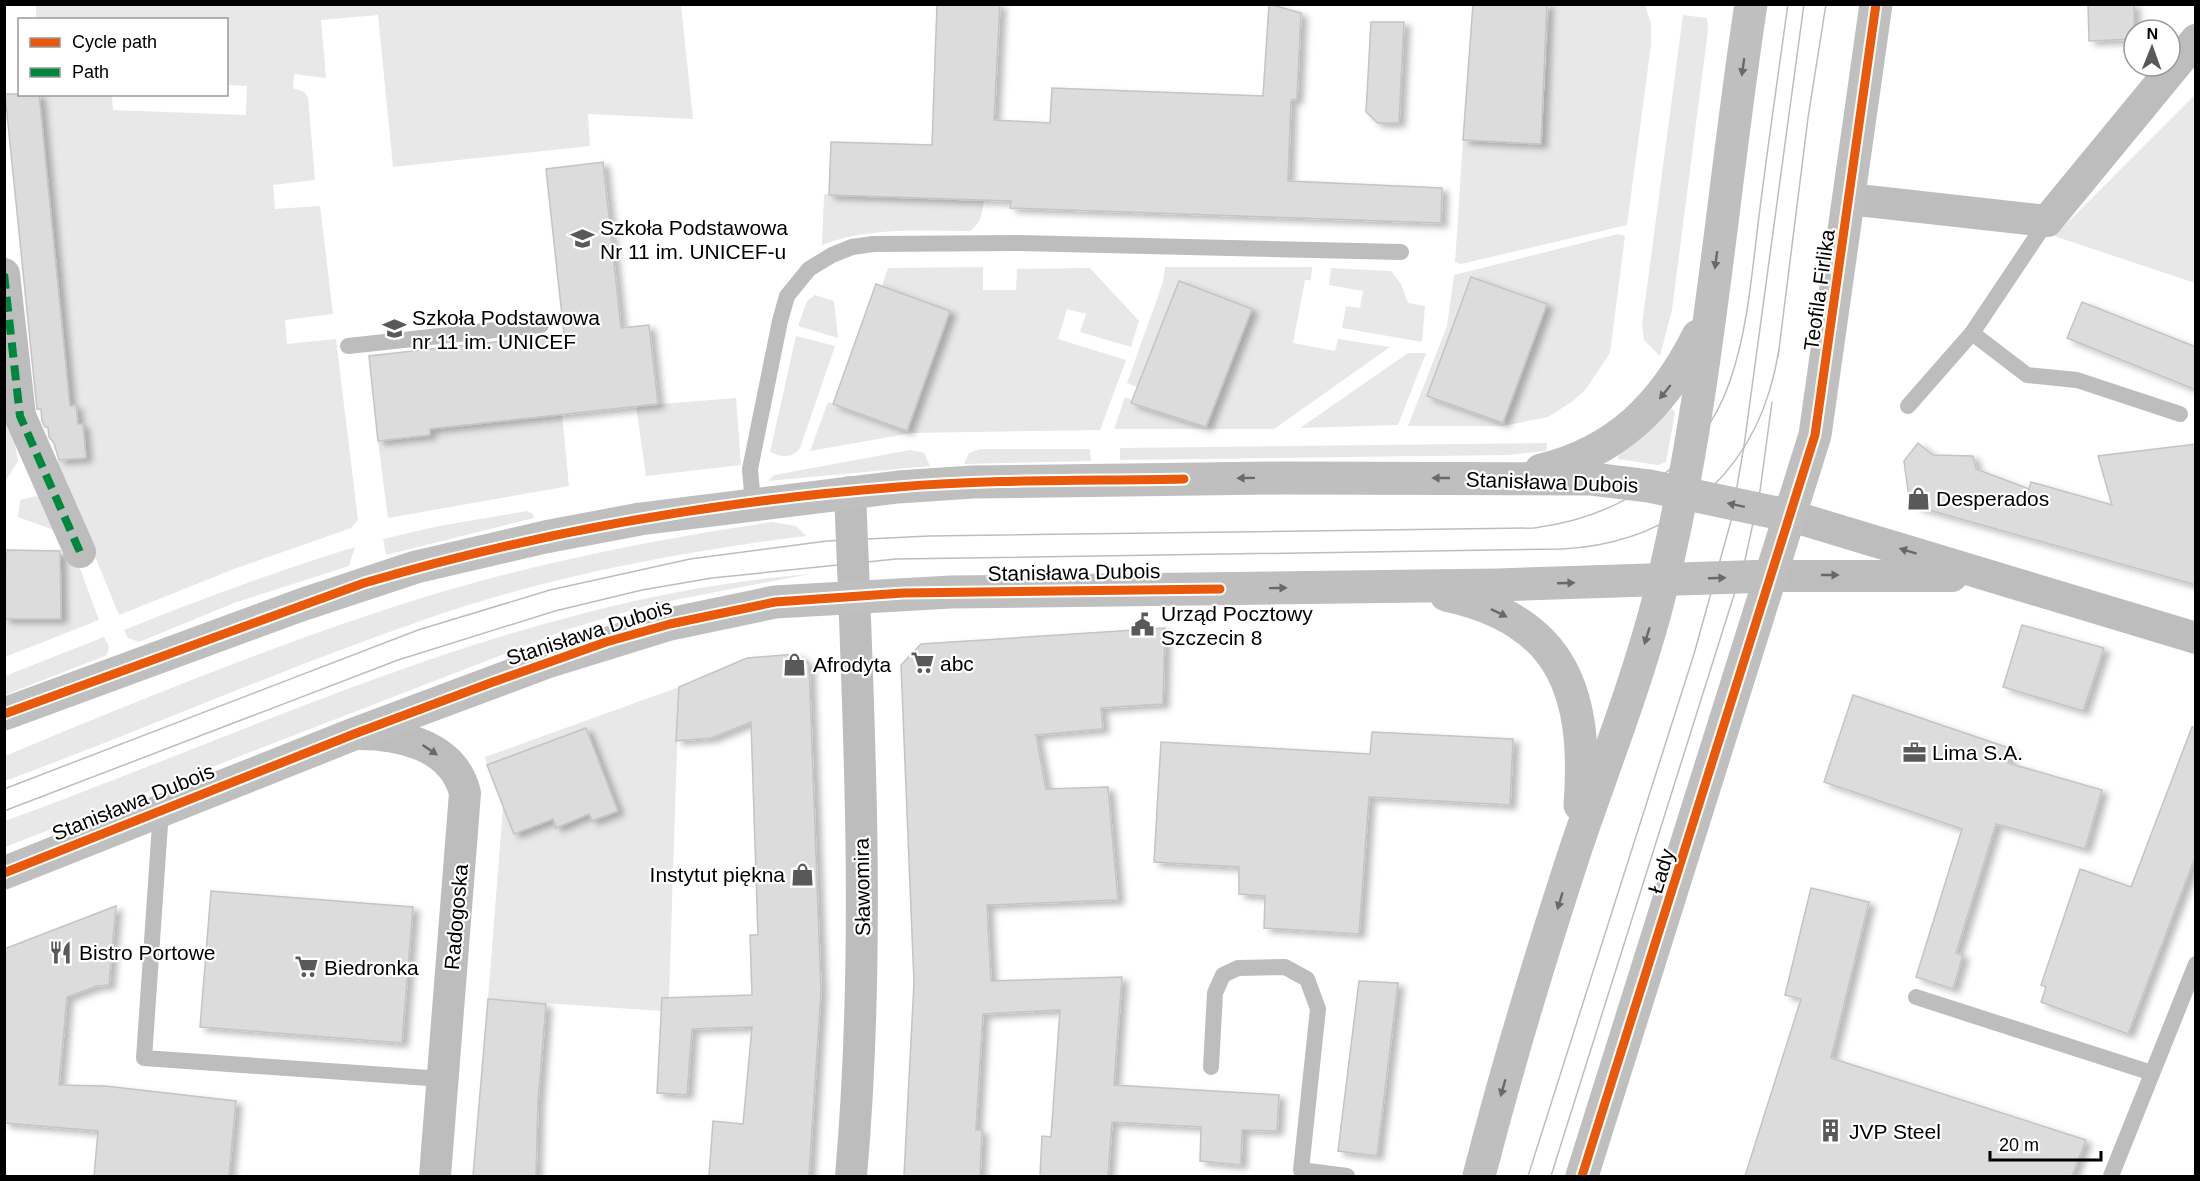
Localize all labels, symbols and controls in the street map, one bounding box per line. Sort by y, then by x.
legend [18,18,228,96]
north arrow [2122,18,2182,78]
text: N [2146,25,2158,42]
text: Cycle path [72,32,157,52]
one-way arrow [1738,57,1747,76]
text: Path [72,62,109,82]
place label: Szkoła Podstawowa Nr 11 im. UNICEF-u [600,216,788,263]
school or university icon: Szkoła Podstawowa Nr 11 im. UNICEF-u [569,226,595,252]
street label: Teofila Firlika [1799,227,1839,352]
one-way arrow [1711,251,1721,270]
place label: Szkoła Podstawowa nr 11 im. UNICEF [412,306,600,353]
school or university icon: Szkoła Podstawowa nr 11 im. UNICEF [381,316,407,342]
one-way arrow [1658,384,1671,400]
street label: Stanisława Dubois [1465,467,1639,497]
one-way arrow [1432,473,1451,483]
one-way arrow [1237,474,1256,483]
shop icon: Desperados [1905,485,1931,511]
place label: Desperados [1936,487,2049,510]
one-way arrow [1727,499,1746,509]
one-way arrow [1898,546,1916,555]
street label: Stanisława Dubois [987,559,1161,585]
one-way arrow [1821,570,1840,580]
one-way arrow [1708,573,1727,583]
one-way arrow [1556,578,1575,588]
one-way arrow [1269,583,1288,593]
street label: Stanisława Dubois [503,594,675,670]
place label: Urząd Pocztowy Szczecin 8 [1161,602,1313,649]
one-way arrow [1491,609,1508,618]
public building icon: Urząd Pocztowy Szczecin 8 [1130,612,1156,638]
one-way arrow [1642,628,1651,646]
supermarket icon: abc [909,650,935,676]
shop icon: Afrodyta [782,651,808,677]
place label: abc [940,652,974,675]
place label: Afrodyta [813,653,892,676]
office icon: Lima S.A. [1901,739,1927,765]
place label: Lima S.A. [1932,741,2023,764]
one-way arrow [422,744,438,755]
street label: Stanisława Dubois [49,759,217,845]
street label: Sławomira [850,837,874,936]
street label: Łady [1643,845,1679,896]
shop icon: Instytut piękna [790,861,816,887]
street label: Radogoska [440,863,472,971]
place label: Instytut piękna [650,863,785,886]
one-way arrow [1555,892,1564,910]
restaurant icon: Bistro Portowe [48,939,74,965]
place label: Bistro Portowe [79,941,216,964]
supermarket icon: Biedronka [293,954,319,980]
place label: Biedronka [324,956,419,979]
one-way arrow [1498,1079,1507,1097]
building icon: JVP Steel [1818,1118,1844,1144]
place label: JVP Steel [1849,1120,1941,1143]
scale bar [1990,1124,2101,1162]
text: 20 m [1999,1135,2039,1155]

